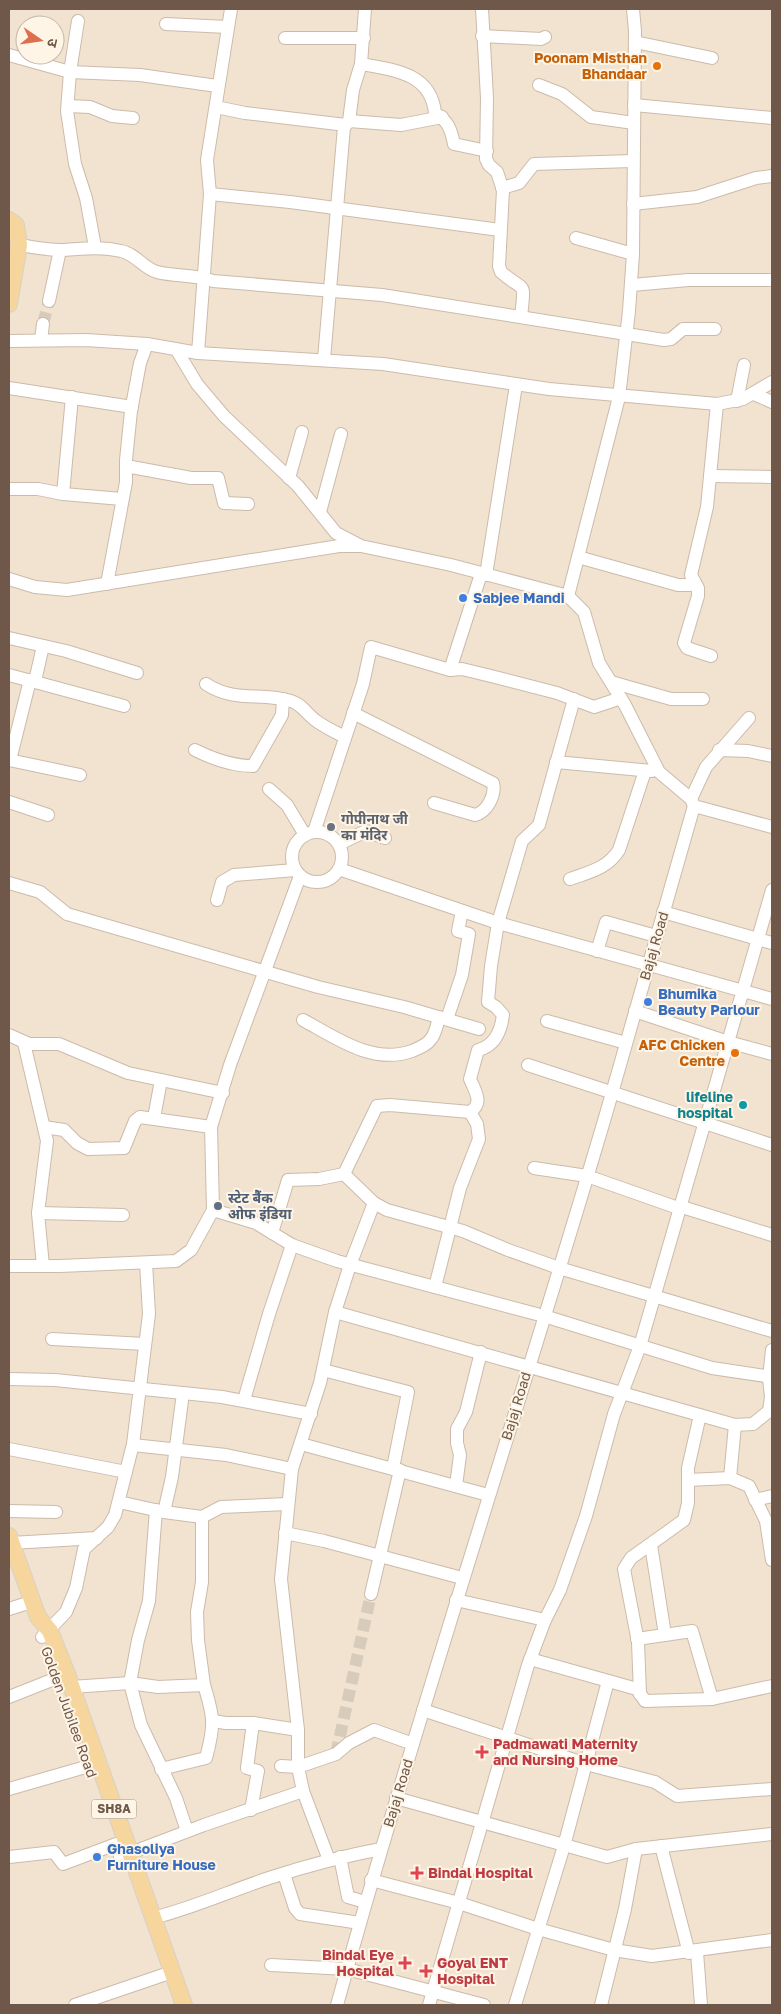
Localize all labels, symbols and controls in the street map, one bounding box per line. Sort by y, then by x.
north arrow [15,15,65,65]
text: उ [44,37,62,50]
place label: Poonam Misthan Bhandaar [534,49,648,82]
marker: Poonam Misthan Bhandaar [651,60,663,72]
place label: Sabjee Mandi [473,589,565,606]
marker: Sabjee Mandi [457,592,469,604]
place label: गोपीनाथ जी का मंदिर [341,810,409,843]
marker: गोपीनाथ जी का मंदिर [325,821,337,833]
street label: Bajaj Road [636,910,671,982]
place label: Bhumika Beauty Parlour [658,985,760,1018]
marker: Bhumika Beauty Parlour [642,996,654,1008]
place label: AFC Chicken Centre [638,1036,725,1069]
marker: AFC Chicken Centre [729,1047,741,1059]
place label: lifeline hospital [677,1088,733,1121]
marker: lifeline hospital [737,1099,749,1111]
place label: स्टेट बेैंक ओफ इंडिया [228,1189,292,1222]
marker: स्टेट बेैंक ओफ इंडिया [212,1200,224,1212]
street label: Bajaj Road [497,1370,534,1442]
street label: Golden Jubilee Road [38,1644,101,1780]
place label: Padmawati Maternity and Nursing Home [493,1735,638,1768]
marker: Padmawati Maternity and Nursing Home [475,1745,489,1759]
street label: Bajaj Road [379,1757,416,1829]
road number: SH8A [92,1800,136,1818]
place label: Ghasoliya Furniture House [107,1840,216,1873]
marker: Ghasoliya Furniture House [91,1851,103,1863]
place label: Bindal Hospital [428,1864,533,1881]
marker: Bindal Hospital [410,1866,424,1880]
place label: Bindal Eye Hospital [322,1946,394,1979]
place label: Goyal ENT Hospital [437,1954,508,1987]
marker: Bindal Eye Hospital [398,1956,412,1970]
marker: Goyal ENT Hospital [419,1964,433,1978]

